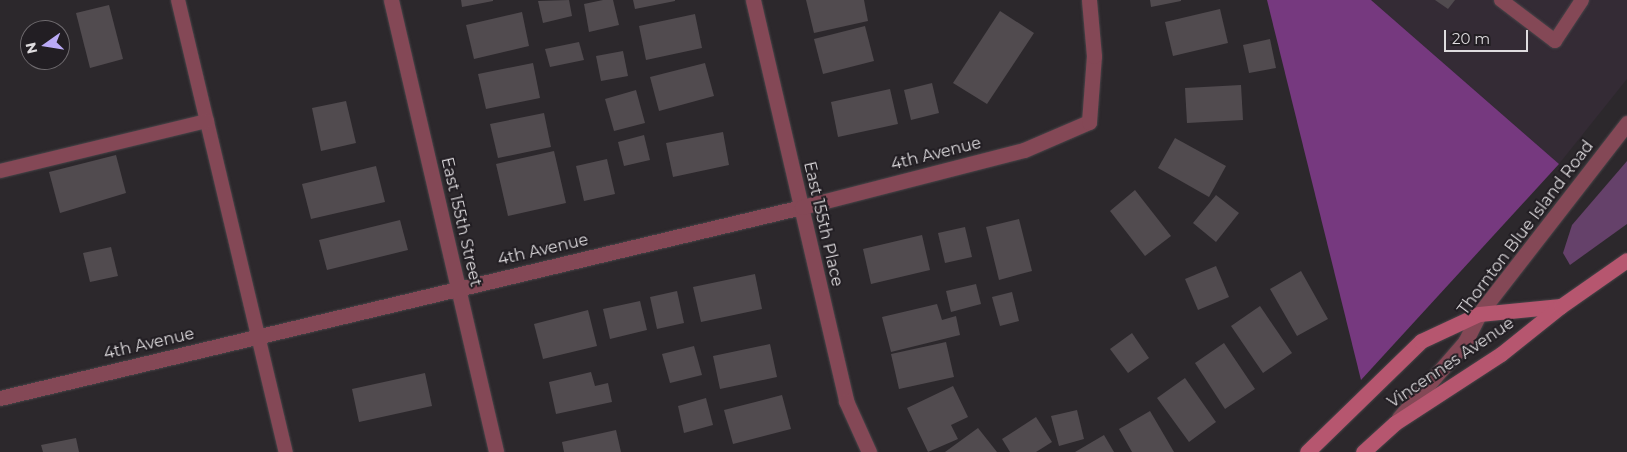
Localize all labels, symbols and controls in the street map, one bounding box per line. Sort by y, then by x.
north arrow [20,20,70,70]
scale bar [1447,20,1531,52]
text: 20 m [1452,29,1490,48]
text: N [21,41,41,56]
street label: 4th Avenue [889,134,983,174]
street label: Thornton Blue Island Road [1454,137,1598,319]
street label: East 155th Street [437,155,485,289]
street label: East 155th Place [799,160,847,288]
street label: 4th Avenue [496,230,590,270]
street label: Vincennes Avenue [1384,314,1518,412]
street label: 4th Avenue [102,324,196,364]

